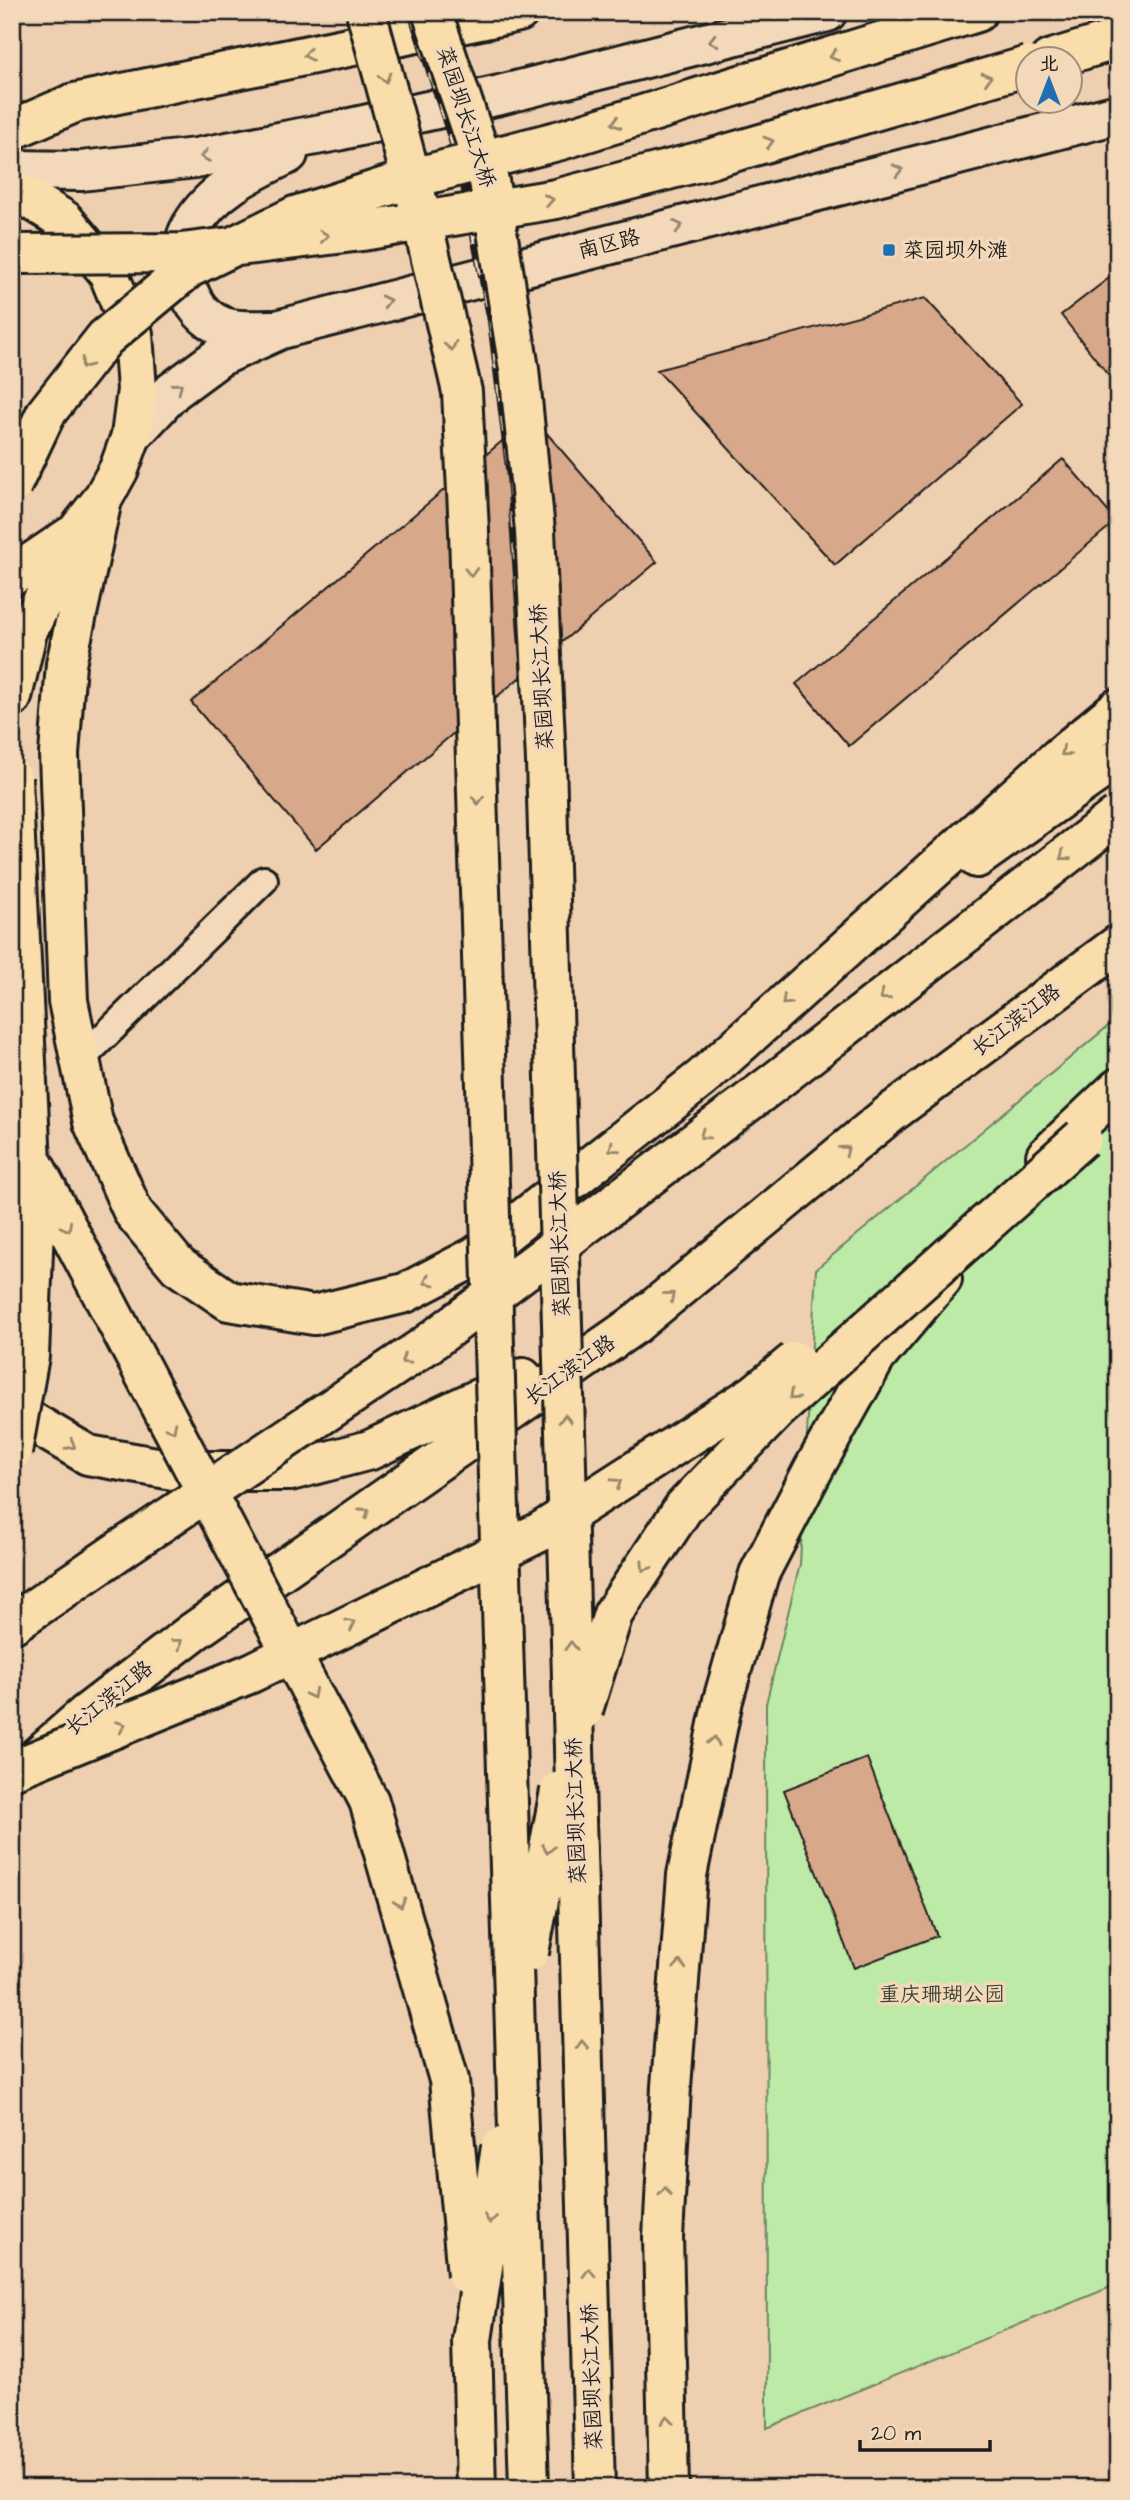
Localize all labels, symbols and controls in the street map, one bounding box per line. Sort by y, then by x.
one-way arrow [707,33,719,47]
street label: 菜园坝长江大桥 [429,43,503,191]
one-way arrow [302,46,314,61]
north arrow [1014,46,1084,116]
one-way arrow [828,47,840,62]
text: 北 [1039,51,1059,78]
one-way arrow [377,71,391,83]
one-way arrow [981,71,993,86]
one-way arrow [611,114,623,129]
one-way arrow [763,135,775,150]
one-way arrow [199,148,211,163]
one-way arrow [892,164,904,178]
one-way arrow [543,193,555,208]
one-way arrow [671,220,683,234]
street label: 南区路 [575,222,643,266]
one-way arrow [319,228,330,243]
place label: 菜园坝外滩 [903,236,1008,265]
marker: 菜园坝外滩 [881,242,897,258]
one-way arrow [380,295,392,309]
one-way arrow [443,340,457,352]
one-way arrow [80,356,93,369]
one-way arrow [171,383,183,396]
one-way arrow [463,567,478,578]
street label: 菜园坝长江大桥 [524,603,560,751]
one-way arrow [1061,744,1074,756]
one-way arrow [470,794,485,805]
one-way arrow [1059,848,1071,861]
street label: 长江滨江路 [965,977,1067,1063]
one-way arrow [880,988,892,1001]
one-way arrow [781,993,794,1006]
one-way arrow [699,1127,712,1140]
one-way arrow [608,1140,620,1153]
one-way arrow [837,1146,849,1159]
street label: 菜园坝长江大桥 [543,1170,577,1318]
one-way arrow [58,1219,72,1232]
one-way arrow [423,1272,435,1286]
one-way arrow [662,1291,674,1304]
street label: 长江滨江路 [519,1328,621,1412]
one-way arrow [399,1352,412,1365]
one-way arrow [789,1388,802,1400]
one-way arrow [557,1413,572,1424]
one-way arrow [164,1421,177,1433]
one-way arrow [63,1437,76,1450]
one-way arrow [609,1479,622,1492]
one-way arrow [357,1507,370,1520]
one-way arrow [640,1559,653,1572]
one-way arrow [344,1618,356,1632]
one-way arrow [171,1638,183,1651]
one-way arrow [564,1641,579,1652]
street label: 长江滨江路 [59,1654,159,1742]
one-way arrow [304,1687,318,1700]
one-way arrow [114,1720,126,1734]
one-way arrow [706,1735,721,1747]
street label: 菜园坝长江大桥 [559,1737,593,1885]
one-way arrow [542,1843,557,1855]
one-way arrow [392,1897,407,1909]
one-way arrow [672,1959,687,1970]
park label: 重庆珊瑚公园 [879,1980,1005,2009]
one-way arrow [575,2039,590,2050]
one-way arrow [658,2186,673,2197]
one-way arrow [483,2213,498,2225]
one-way arrow [581,2267,597,2277]
street label: 菜园坝长江大桥 [575,2303,609,2451]
scale bar [860,2409,990,2453]
one-way arrow [660,2414,675,2425]
text: 20 m [871,2419,922,2448]

